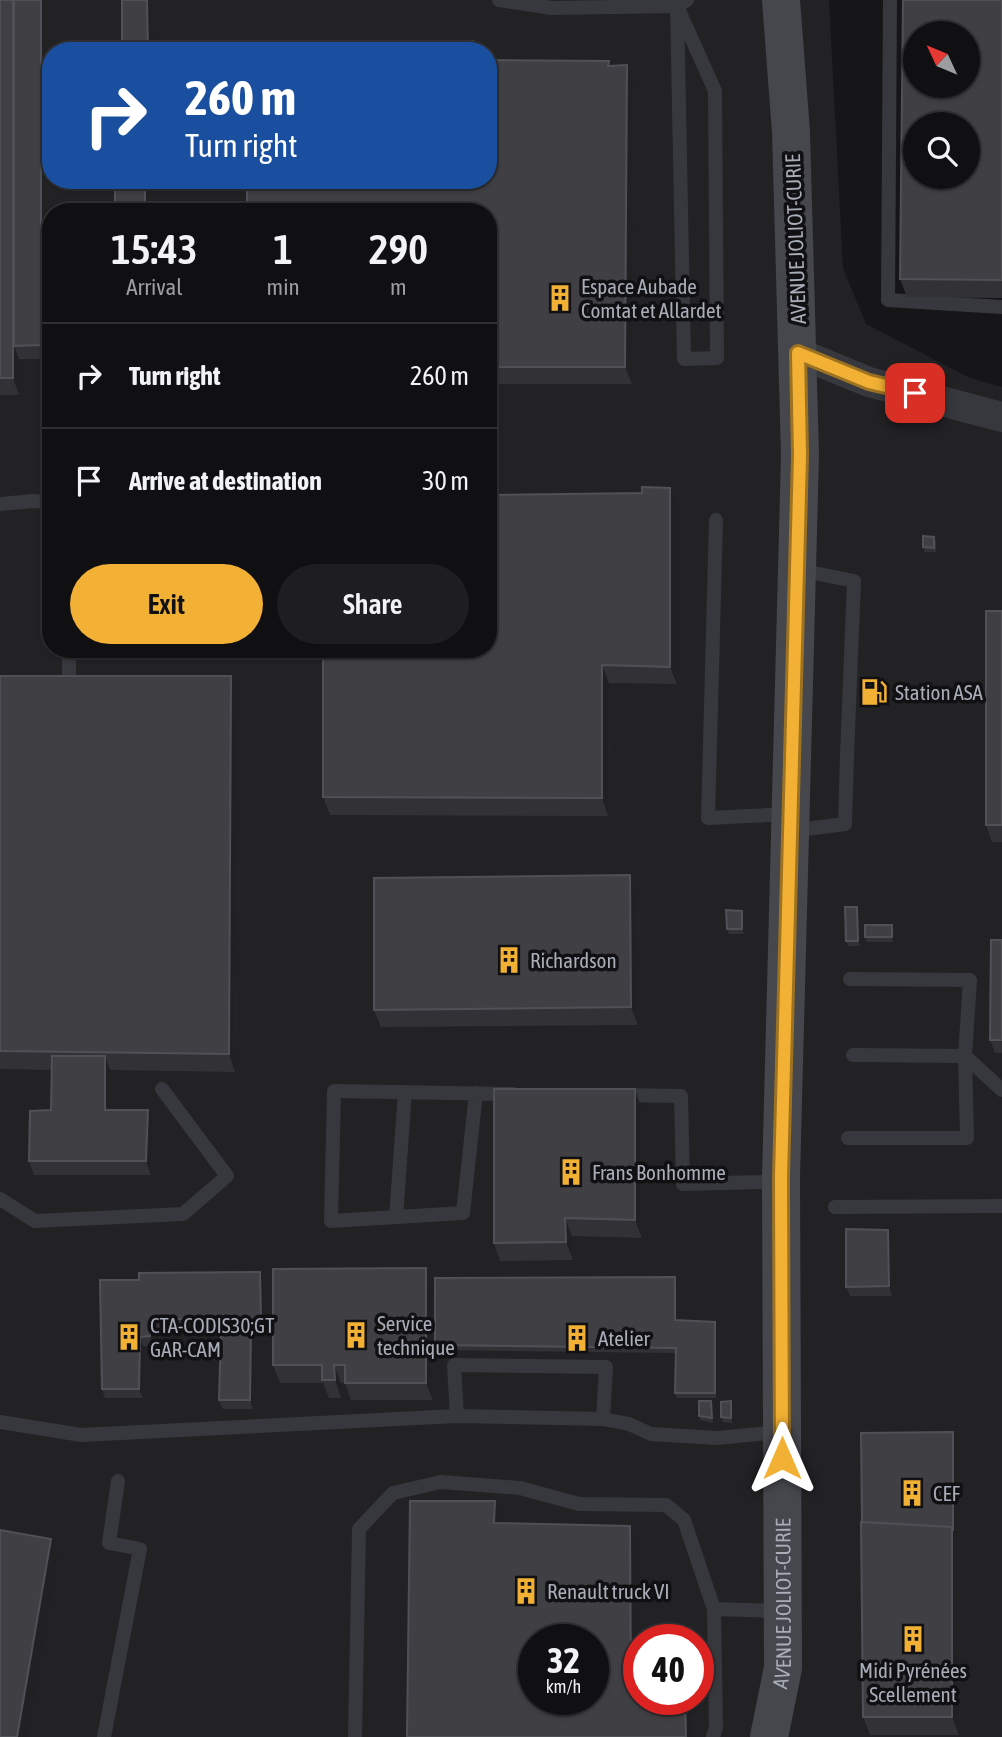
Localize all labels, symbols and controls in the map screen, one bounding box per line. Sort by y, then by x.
north arrow [903,21,980,98]
map controls [903,21,980,189]
text: 260 m [185,69,296,125]
icon: right [70,70,161,161]
button: search [903,112,980,189]
text: Turn right [185,127,298,164]
street label: AVENUE JOLIOT-CURIE [780,154,810,324]
text: 15:43 [111,225,198,273]
text: 1 [273,225,293,273]
text: 290 [369,225,428,273]
text: Arrival [126,274,182,300]
text: min [267,274,300,300]
text: m [390,274,407,300]
place label: Espace Aubade Comtat et Allardet [581,274,722,322]
building icon: Espace Aubade Comtat et Allardet [545,283,575,313]
icon: right [70,357,108,395]
text: Turn right [129,361,220,391]
text: 260 m [410,361,469,391]
pin [885,363,945,423]
icon: arrive [896,374,934,412]
icon: arrive [70,462,108,500]
text: Arrive at destination [129,466,322,496]
text: 30 m [422,466,469,496]
button: Exit [70,564,263,644]
button: Share [277,564,469,644]
fuel station icon: Station ASA [859,677,889,707]
place label: Station ASA [895,680,984,704]
building icon: Richardson [494,945,524,975]
place label: Richardson [530,948,617,972]
building icon: Frans Bonhomme [556,1157,586,1187]
place label: Frans Bonhomme [592,1160,726,1184]
place label: Service technique [377,1311,455,1359]
place label: CTA-CODIS30;GT GAR-CAM [150,1313,274,1361]
building icon: Service technique [341,1320,371,1350]
building icon: CTA-CODIS30;GT GAR-CAM [114,1322,144,1352]
building icon: Atelier [562,1323,592,1353]
place label: Atelier [598,1326,651,1350]
position arrow [745,1421,819,1495]
building icon: CEF [897,1478,927,1508]
place label: CEF [933,1481,960,1505]
street label: AVENUE JOLIOT-CURIE [767,1518,795,1690]
building icon: Renault truck VI [511,1576,541,1606]
place label: Renault truck VI [547,1579,670,1603]
speed limit sign: 40 [623,1624,714,1715]
building icon: Midi Pyrénées Scellement [898,1624,928,1654]
text: 32 [547,1640,580,1680]
place label: Midi Pyrénées Scellement [859,1658,967,1706]
text: km/h [546,1676,581,1697]

